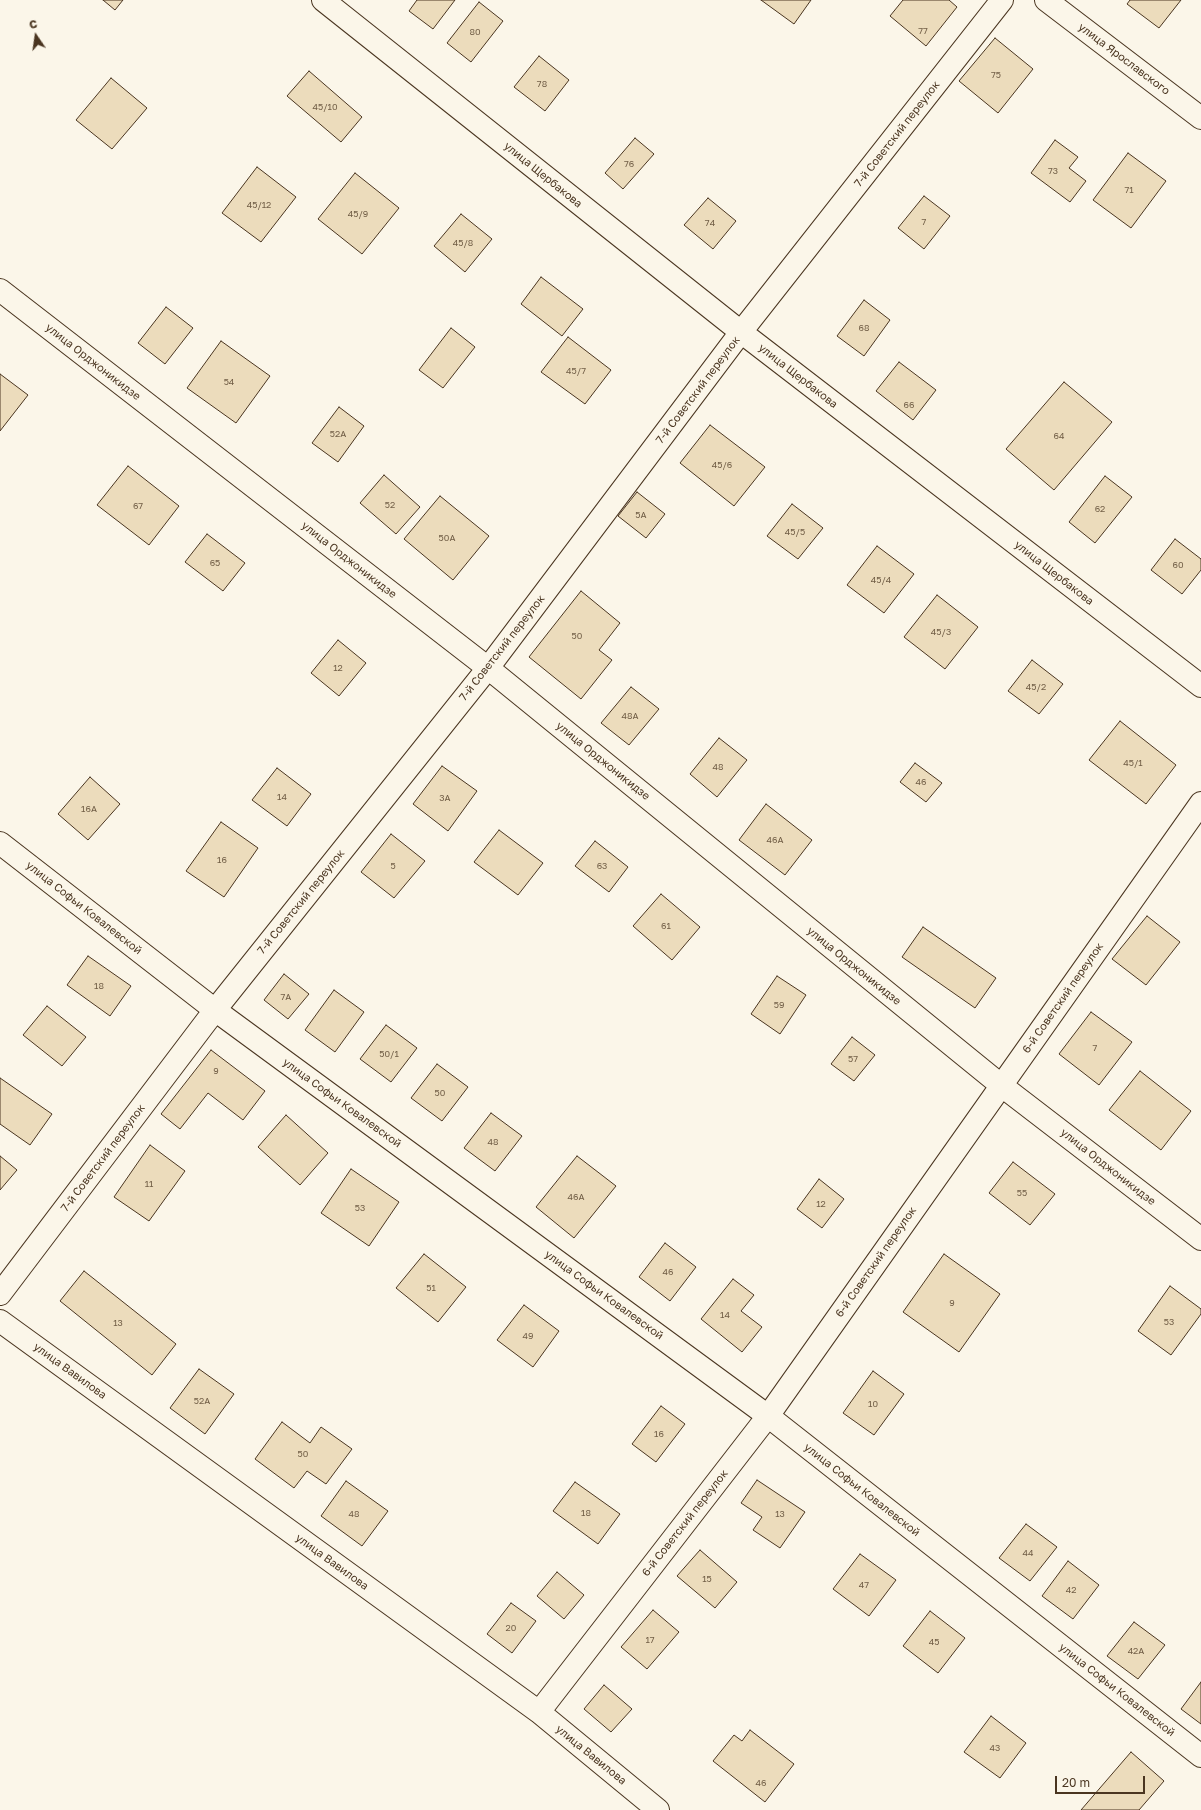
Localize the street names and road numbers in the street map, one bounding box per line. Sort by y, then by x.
street label: улица Ярославского [1076,20,1172,98]
street label: 7-й Советский переулок [851,78,943,190]
street label: улица Щербакова [501,139,585,211]
street label: улица Орджоникидзе [43,321,143,403]
street label: 7-й Советский переулок [653,334,743,446]
street label: улица Щербакова [756,341,840,411]
street label: улица Орджоникидзе [299,519,399,601]
street label: улица Щербакова [1012,538,1096,608]
street label: 7-й Советский переулок [456,592,548,704]
street label: улица Орджоникидзе [553,719,653,803]
street label: 7-й Советский переулок [255,847,347,957]
street label: улица Софьи Ковалевской [23,859,145,957]
street label: улица Орджоникидзе [804,924,904,1008]
street label: 6-й Советский переулок [1020,940,1106,1056]
street label: улица Софьи Ковалевской [280,1056,404,1150]
street label: 7-й Советский переулок [58,1102,148,1214]
street label: улица Орджоникидзе [1058,1126,1158,1208]
street label: 6-й Советский переулок [833,1204,919,1320]
street label: улица Софьи Ковалевской [542,1248,666,1342]
street label: улица Вавилова [31,1340,109,1402]
street label: улица Софьи Ковалевской [801,1441,923,1539]
street label: 6-й Советский переулок [639,1467,731,1579]
street label: улица Вавилова [293,1531,371,1593]
street label: улица Софьи Ковалевской [1056,1641,1178,1739]
street label: улица Вавилова [553,1723,629,1787]

